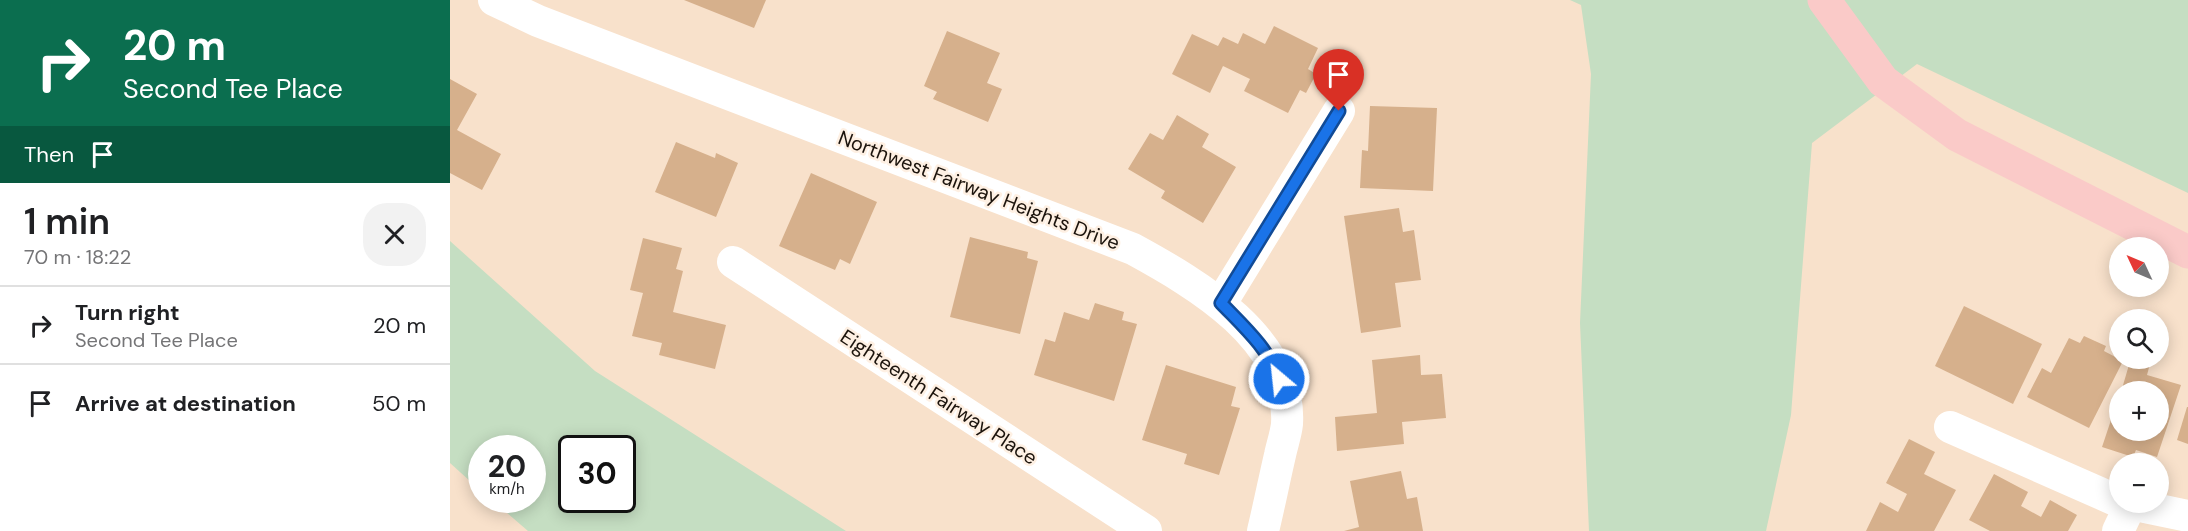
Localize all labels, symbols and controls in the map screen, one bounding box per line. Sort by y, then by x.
text: 20 m [123,18,226,73]
icon: right [24,24,102,102]
pin [1313,49,1364,111]
icon: arrive [1322,58,1355,91]
text: Second Tee Place [123,71,343,106]
street label: Northwest Fairway Heights Drive [835,124,1123,256]
icon: arrive [86,138,119,171]
text: Then [24,140,74,169]
text: 1 min [24,198,110,245]
button: close [363,203,426,266]
north arrow [2109,237,2169,297]
map controls [2109,237,2169,513]
text: 70 m · 18:22 [24,244,131,270]
text: Turn right [75,298,180,327]
icon: right [24,309,57,342]
button: search [2109,309,2169,369]
text: 20 m [373,311,426,340]
street label: Eighteenth Fairway Place [835,323,1043,471]
text: Second Tee Place [75,327,238,353]
position arrow [1247,347,1311,411]
button: + [2109,381,2169,441]
icon: arrive [24,387,57,420]
text: Arrive at destination [75,389,296,418]
text: 50 m [372,389,426,418]
speed limit sign: 30 [558,435,636,513]
text: 20 [488,447,526,486]
button: − [2109,453,2169,513]
text: km/h [489,479,525,499]

